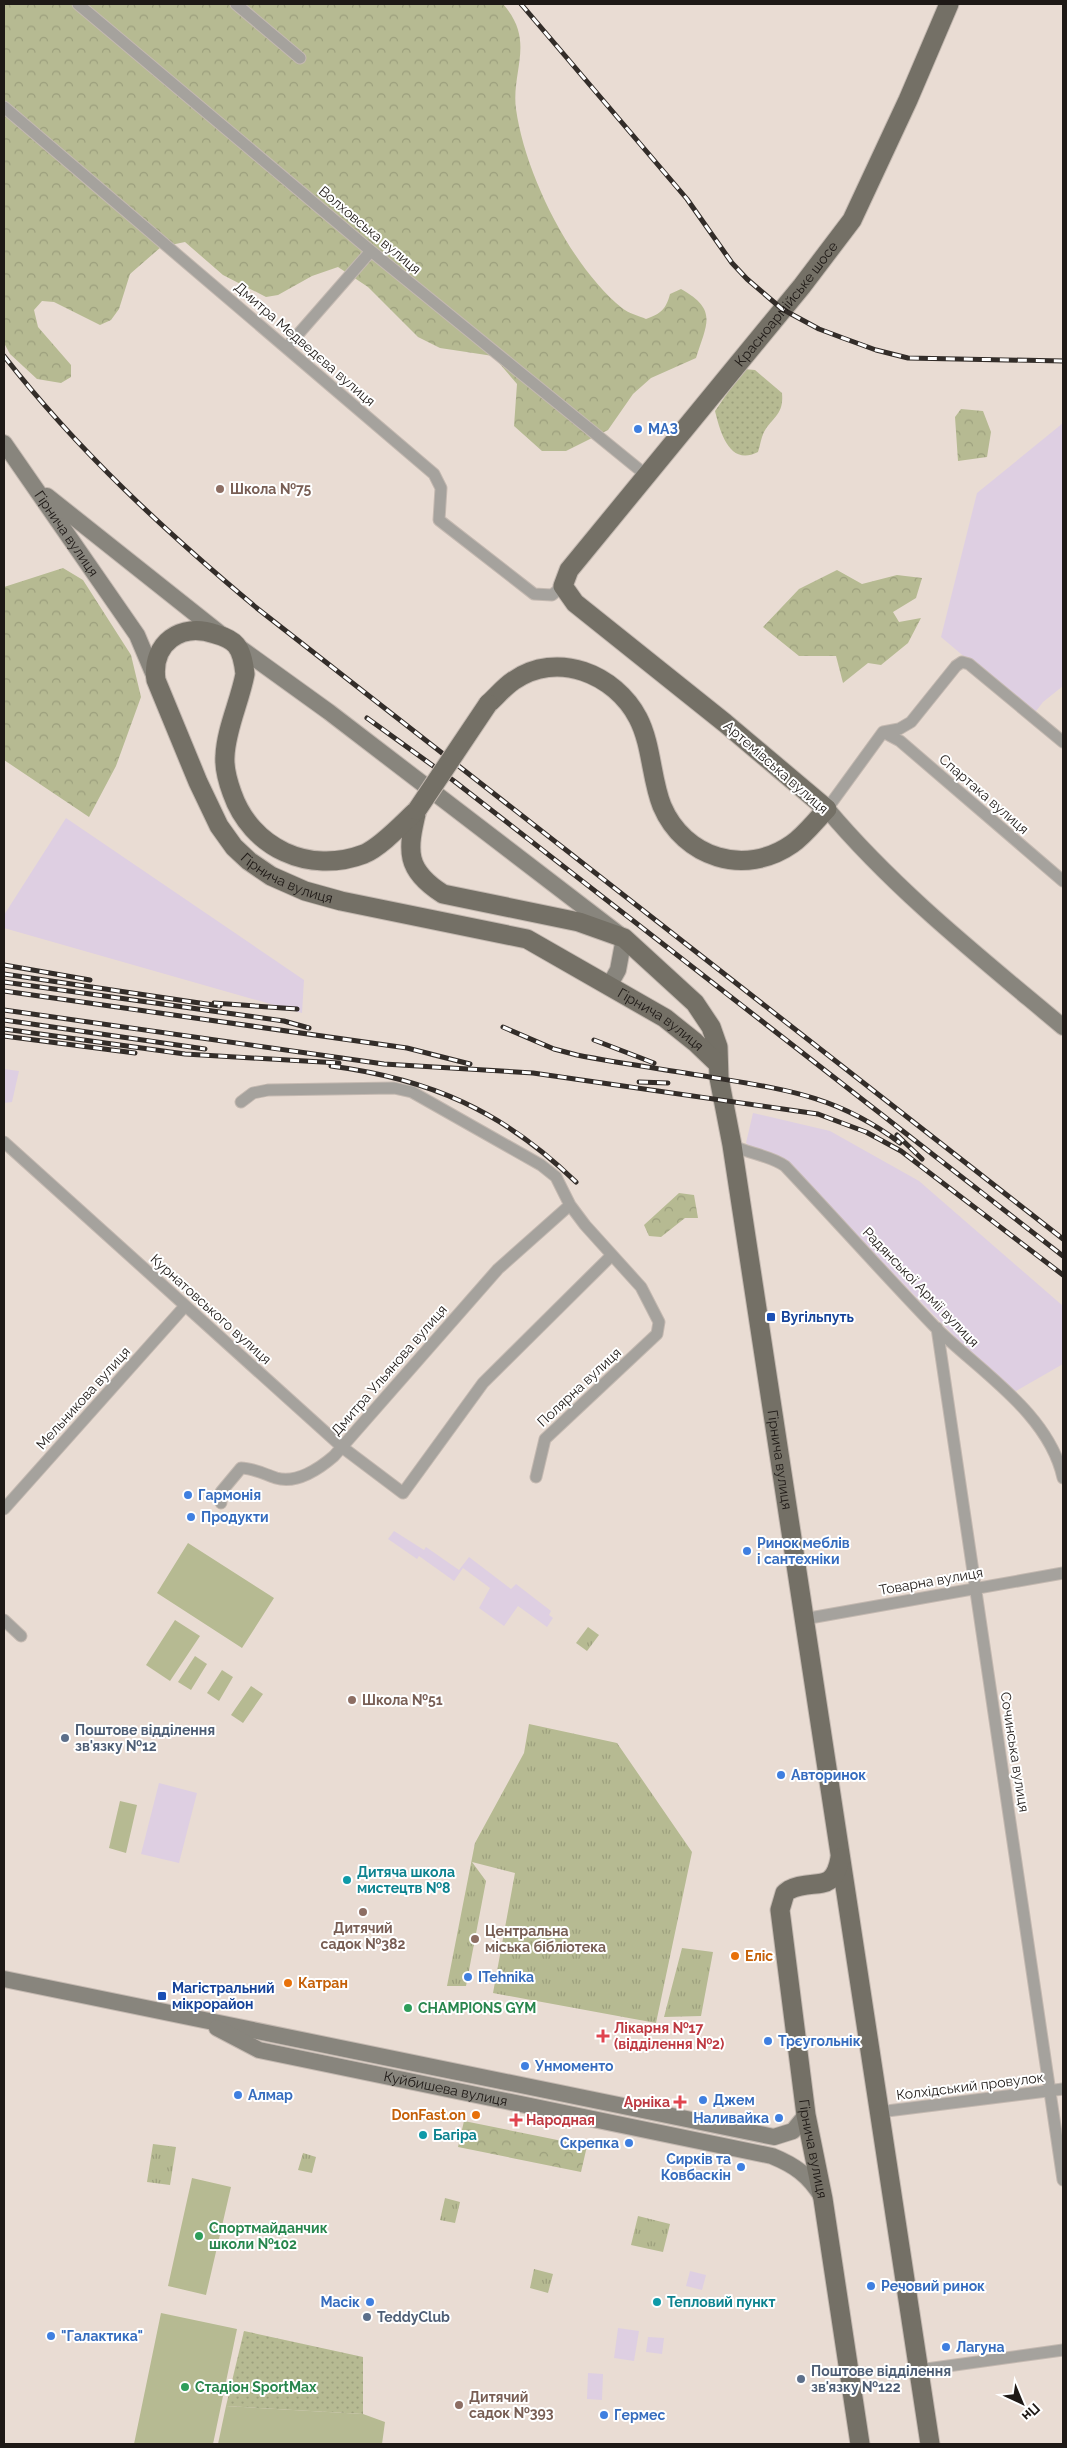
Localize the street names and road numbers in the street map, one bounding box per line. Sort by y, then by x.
street label: Волховська вулиця [316,183,424,277]
street label: Красноармійське шосе [731,238,841,370]
street label: Дмитра Медведєва вулиця [232,279,378,409]
street label: Гірнича вулиця [31,487,102,579]
street label: Артемівська вулиця [721,717,831,817]
street label: Спартака вулиця [936,751,1032,837]
street label: Гірнича вулиця [238,850,335,906]
street label: Гірнича вулиця [615,985,707,1054]
street label: Радянської Армії вулиця [860,1224,982,1350]
street label: Курнатовського вулиця [147,1251,275,1367]
street label: Дмитра Ульянова вулиця [328,1301,450,1439]
street label: Мельникова вулиця [33,1343,133,1453]
street label: Полярна вулиця [534,1344,624,1430]
street label: Гірнича вулиця [764,1409,795,1511]
street label: Товарна вулиця [878,1564,984,1598]
street label: Сочинська вулиця [998,1691,1032,1813]
street label: Куйбишева вулиця [382,2068,509,2109]
street label: Колхідський провулок [895,2069,1045,2103]
street label: Гірнича вулиця [796,2098,831,2200]

